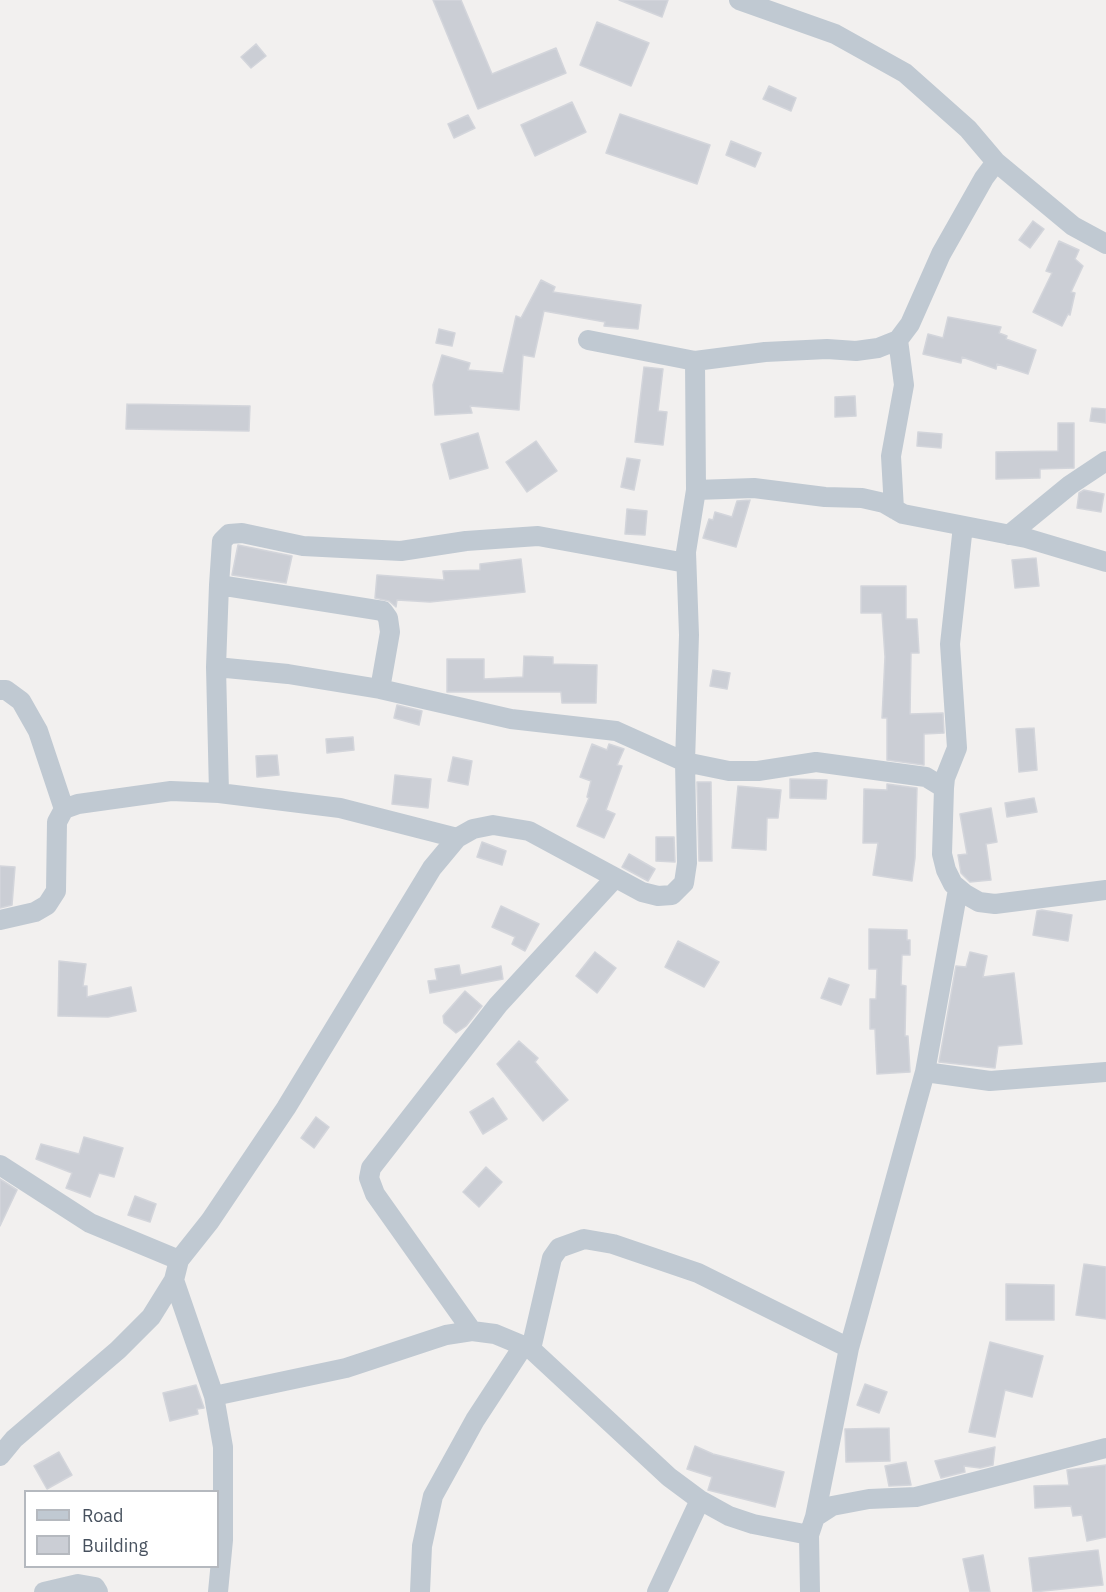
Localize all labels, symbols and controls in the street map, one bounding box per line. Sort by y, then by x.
legend [24,1490,219,1568]
text: Road [82,1504,123,1527]
text: Building [82,1534,148,1557]

